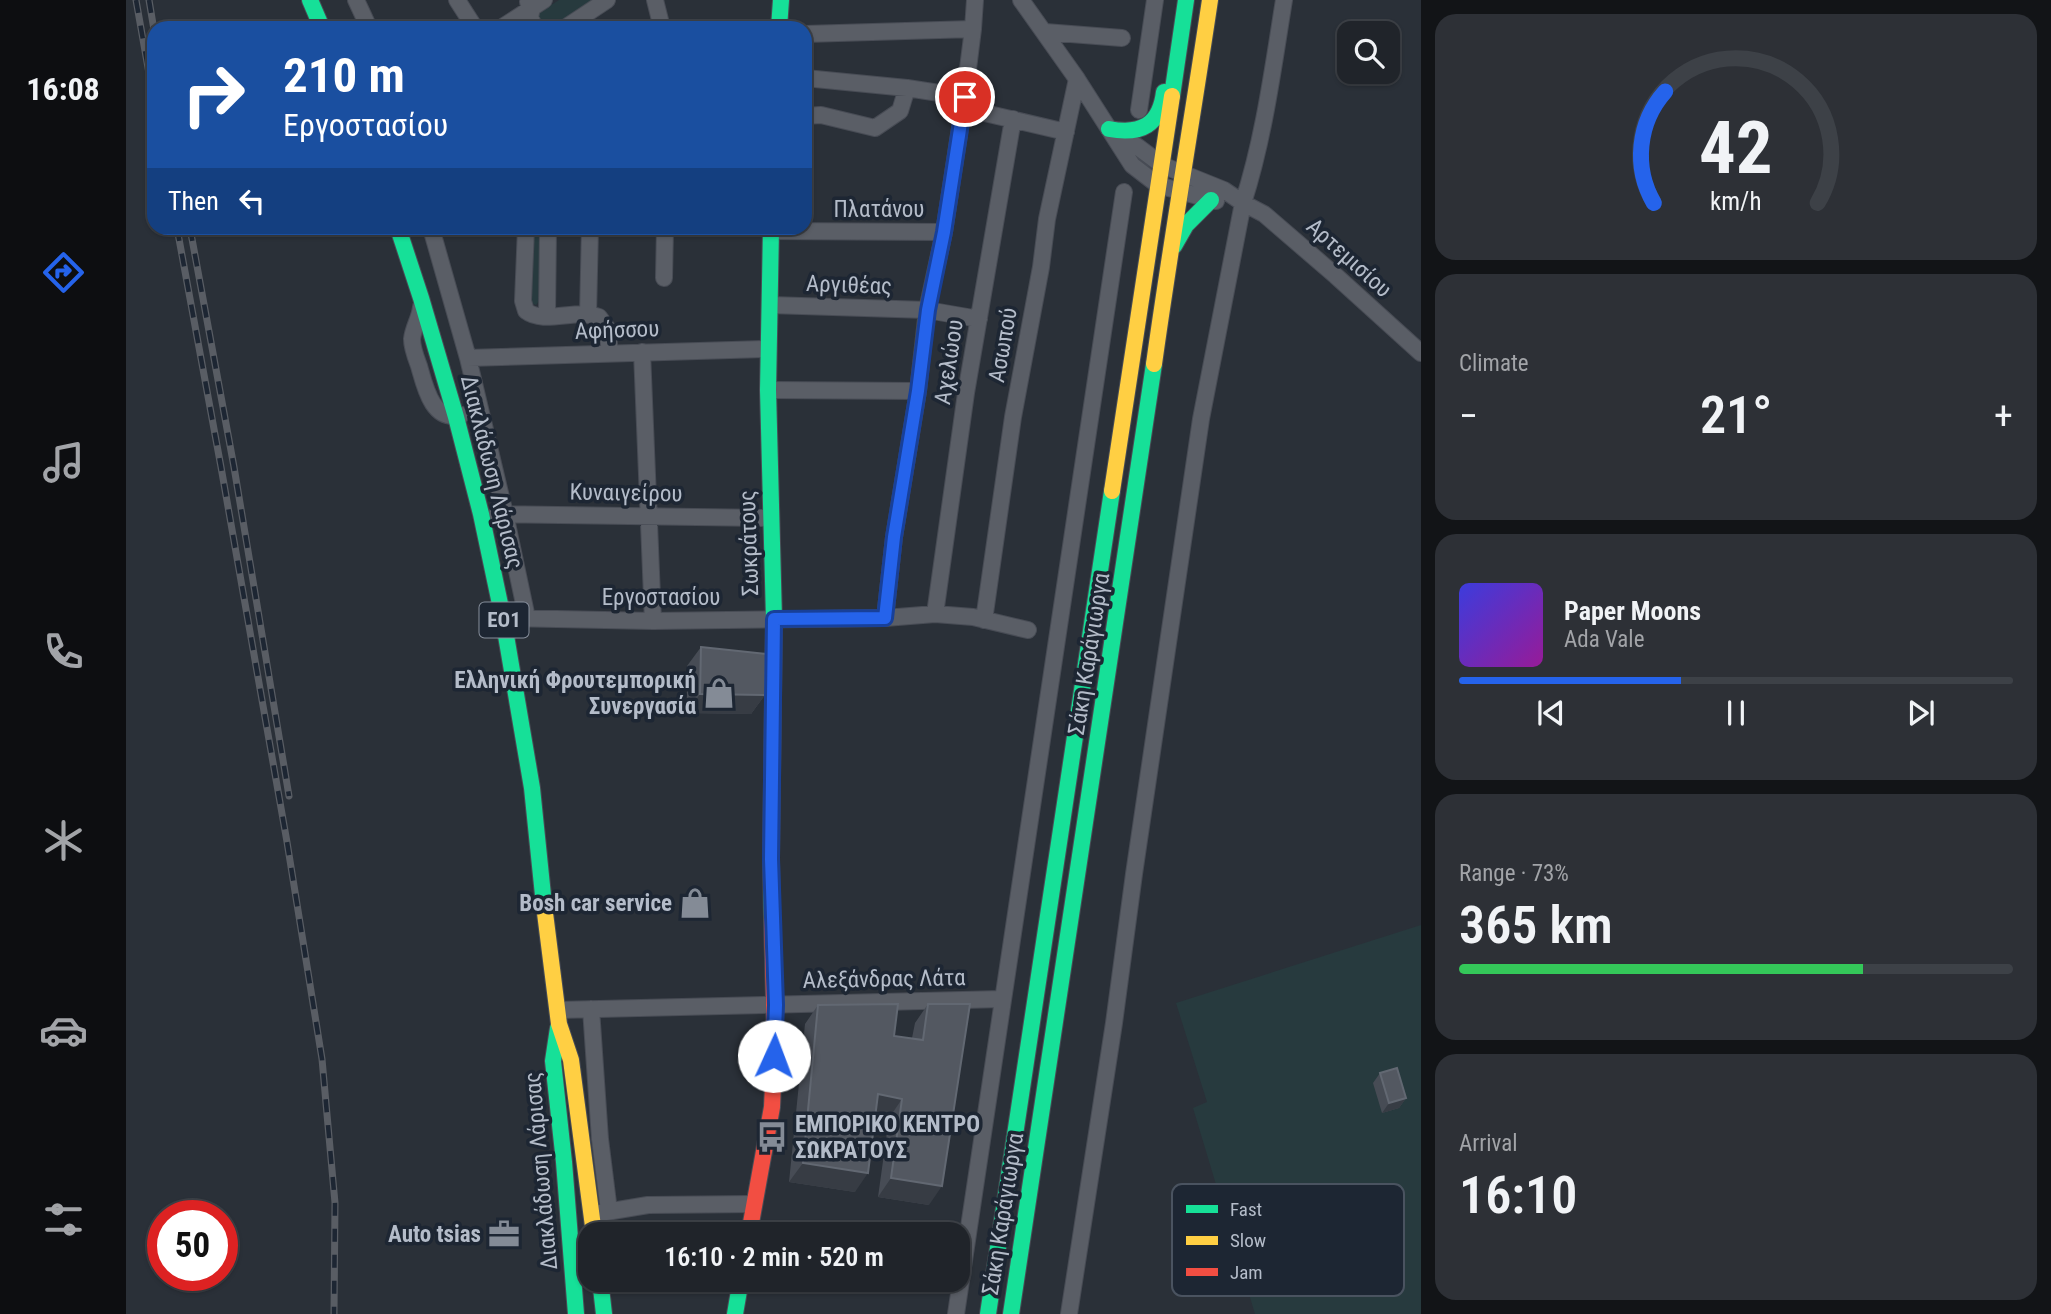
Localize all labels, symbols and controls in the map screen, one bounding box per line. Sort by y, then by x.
map controls [1337,21,1400,84]
button: search [1337,21,1400,84]
text: 210 m [283,47,405,104]
icon: right [168,49,259,140]
pin [935,67,995,127]
text: 16:08 [26,70,100,108]
icon: arrive [946,78,984,116]
text: 42 [1699,105,1773,191]
text: Εργοστασίου [283,106,448,144]
icon: left [233,182,271,220]
text: Then [168,186,219,216]
text: km/h [1710,187,1762,216]
street label: Πλατάνου [834,196,924,223]
street label: Αρτεμισίου [1301,213,1397,303]
icon: directions [39,248,88,297]
street label: Αργιθέας [806,270,892,300]
street label: Ασωπού [983,305,1023,385]
street label: Αφήσσου [574,315,660,345]
street label: Αχελώου [929,318,969,406]
text: Climate [1459,350,1529,377]
street label: Διακλάδωση Λάρισας [455,372,529,572]
text: 21° [1700,385,1772,446]
text: − [1459,394,1478,438]
text: + [1994,394,2013,438]
icon: music [39,438,88,487]
street label: Κυναιγείρου [569,479,683,507]
street label: Σωκράτους [734,490,764,596]
street label: Σάκη Καράγιωργα [1063,571,1115,737]
street label: Εργοστασίου [602,584,720,611]
text: Paper Moons [1564,596,1701,626]
road number: ΕΟ1 [480,602,528,638]
text: Ada Vale [1564,626,1644,653]
icon: phone [39,627,88,676]
place label: Ελληνική Φρουτεμπορική Συνεργασία [454,667,697,720]
shop icon: Ελληνική Φρουτεμπορική Συνεργασία [702,676,736,710]
icon: previous [1532,694,1570,732]
icon: pause [1717,694,1755,732]
icon: next [1902,694,1940,732]
icon: climate [39,816,88,865]
text: Range · 73% [1459,860,1569,887]
shop icon: Bosh car service [678,886,712,920]
place label: Bosh car service [519,890,672,917]
text: 365 km [1459,895,1613,956]
street label: Αλεξάνδρας Λάτα [802,964,966,994]
icon: car [39,1006,88,1055]
position arrow [737,1019,811,1093]
street label: Διακλάδωση Λάρισας [519,1071,563,1271]
place label: ΕΜΠΟΡΙΚΟ ΚΕΝΤΡΟ ΣΩΚΡΑΤΟΥΣ [795,1111,980,1164]
bus stop icon: ΕΜΠΟΡΙΚΟ ΚΕΝΤΡΟ ΣΩΚΡΑΤΟΥΣ [755,1120,789,1154]
text: Arrival [1459,1130,1518,1157]
street label: Σάκη Καράγιωργα [977,1131,1029,1297]
text: 16:10 [1459,1165,1577,1226]
legend [1172,1184,1404,1296]
icon: filters [39,1195,88,1244]
text: Fast [1230,1198,1262,1221]
speed limit sign: 50 [147,1200,238,1291]
office icon: Auto tsias [487,1217,521,1251]
place label: Auto tsias [388,1221,481,1248]
text: Slow [1230,1229,1266,1252]
text: 16:10 · 2 min · 520 m [664,1242,884,1272]
text: Jam [1230,1261,1263,1284]

